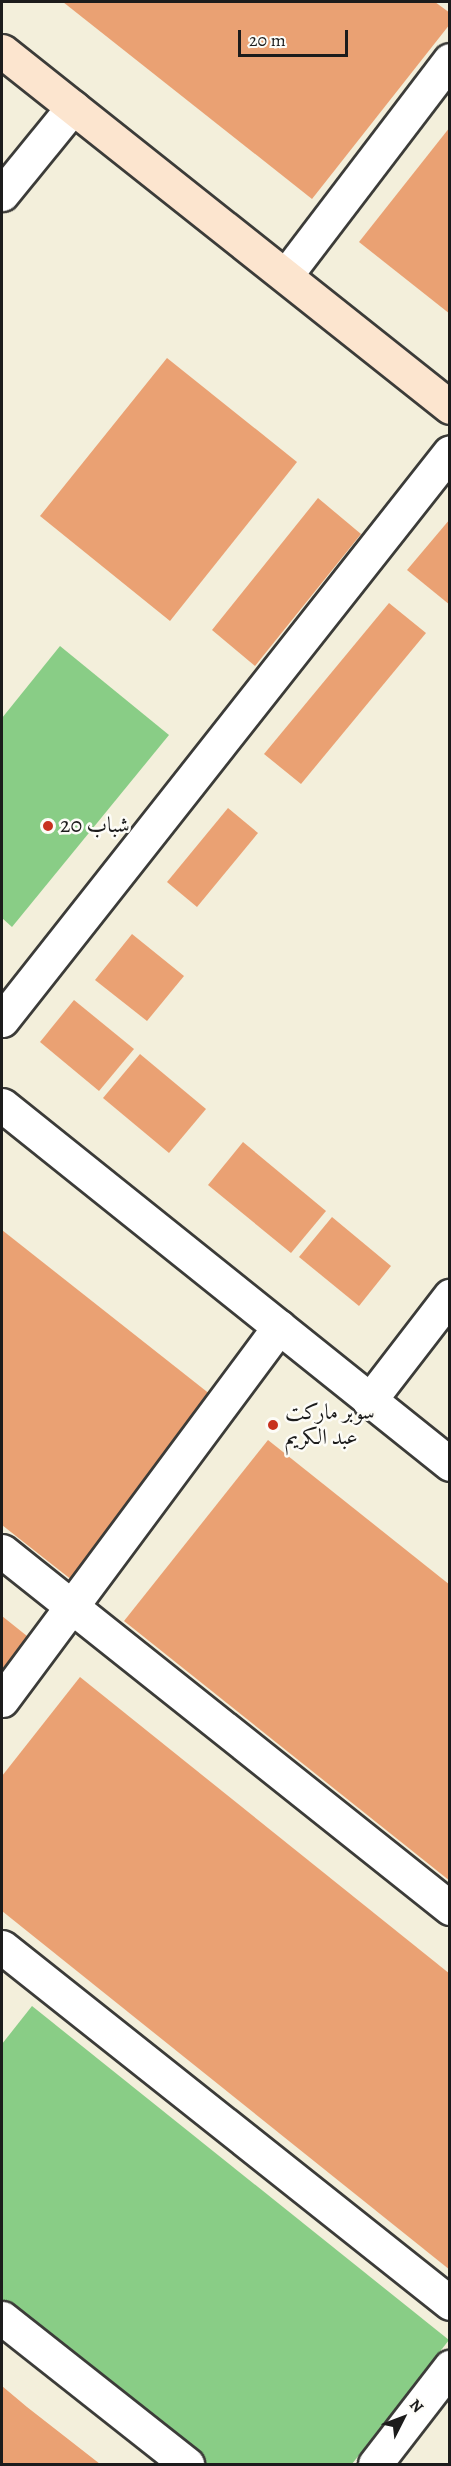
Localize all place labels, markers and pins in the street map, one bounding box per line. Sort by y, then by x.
place label: شباب 20 [60,813,130,839]
marker: شباب 20 [41,819,55,833]
place label: سوبر ماركت عبد الكريم [285,1399,375,1450]
marker: سوبر ماركت عبد الكريم [266,1418,280,1432]

